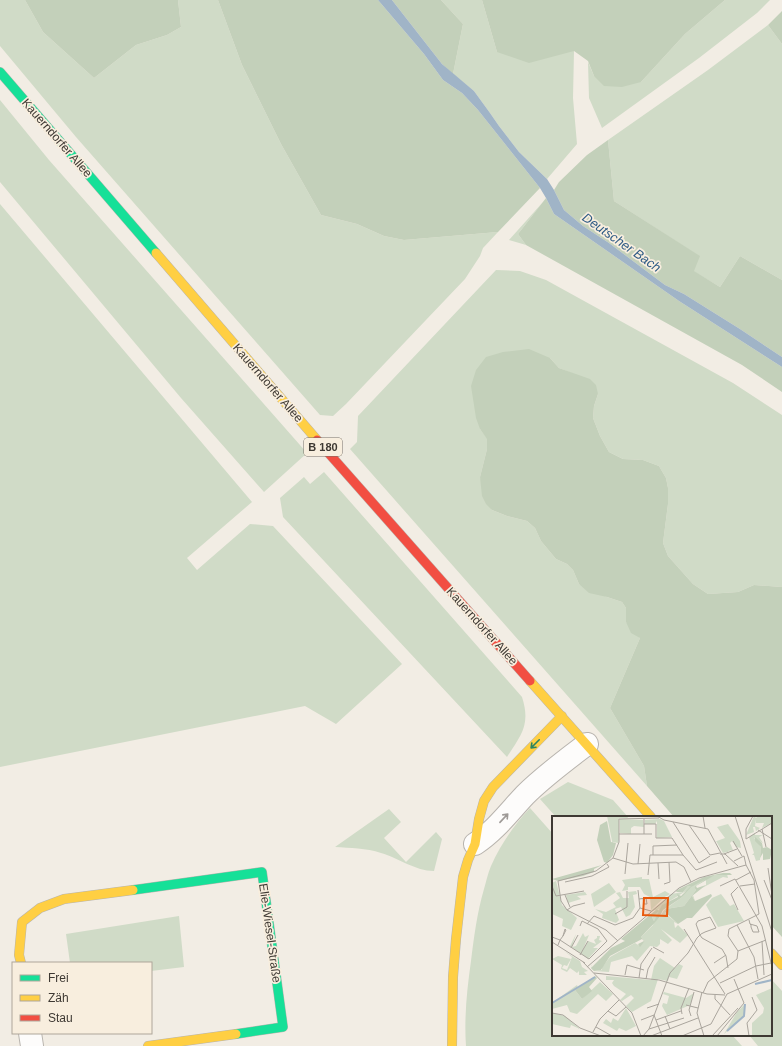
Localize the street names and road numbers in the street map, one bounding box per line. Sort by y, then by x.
street label: Kauerndorfer Allee [19,96,95,180]
street label: Kauerndorfer Allee [230,341,306,425]
road number: B 180 [304,438,342,456]
street label: Kauerndorfer Allee [444,584,521,668]
street label: Elie-Wiesel-Straße [256,882,284,984]

